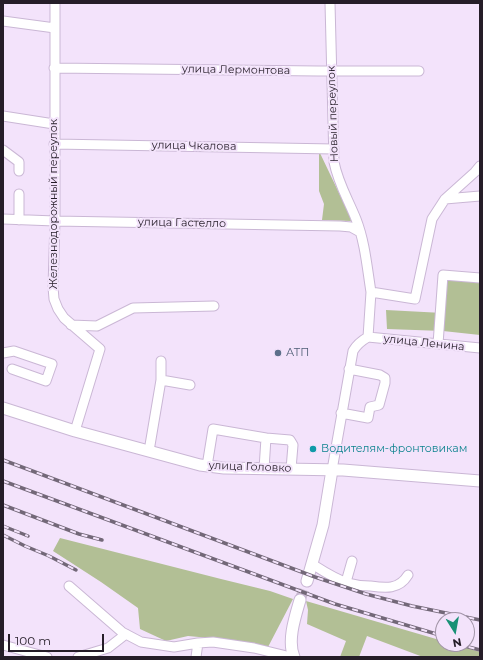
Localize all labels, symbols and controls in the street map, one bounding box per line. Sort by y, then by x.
street label: улица Лермонтова [182,62,290,78]
street label: Новый переулок [325,66,341,162]
street label: Железнодорожный переулок [47,119,61,289]
street label: улица Чкалова [151,139,237,153]
street label: улица Гастелло [138,216,226,230]
street label: улица Ленина [383,332,465,354]
place label: АТП [286,346,309,360]
marker: АТП [273,348,283,358]
place label: Водителям-фронтовикам [321,442,467,456]
marker: Водителям-фронтовикам [308,444,318,454]
street label: улица Головко [208,459,292,475]
north arrow [435,612,475,652]
scale bar [10,626,106,652]
text: 100 m [15,633,51,648]
text: N [451,635,463,651]

